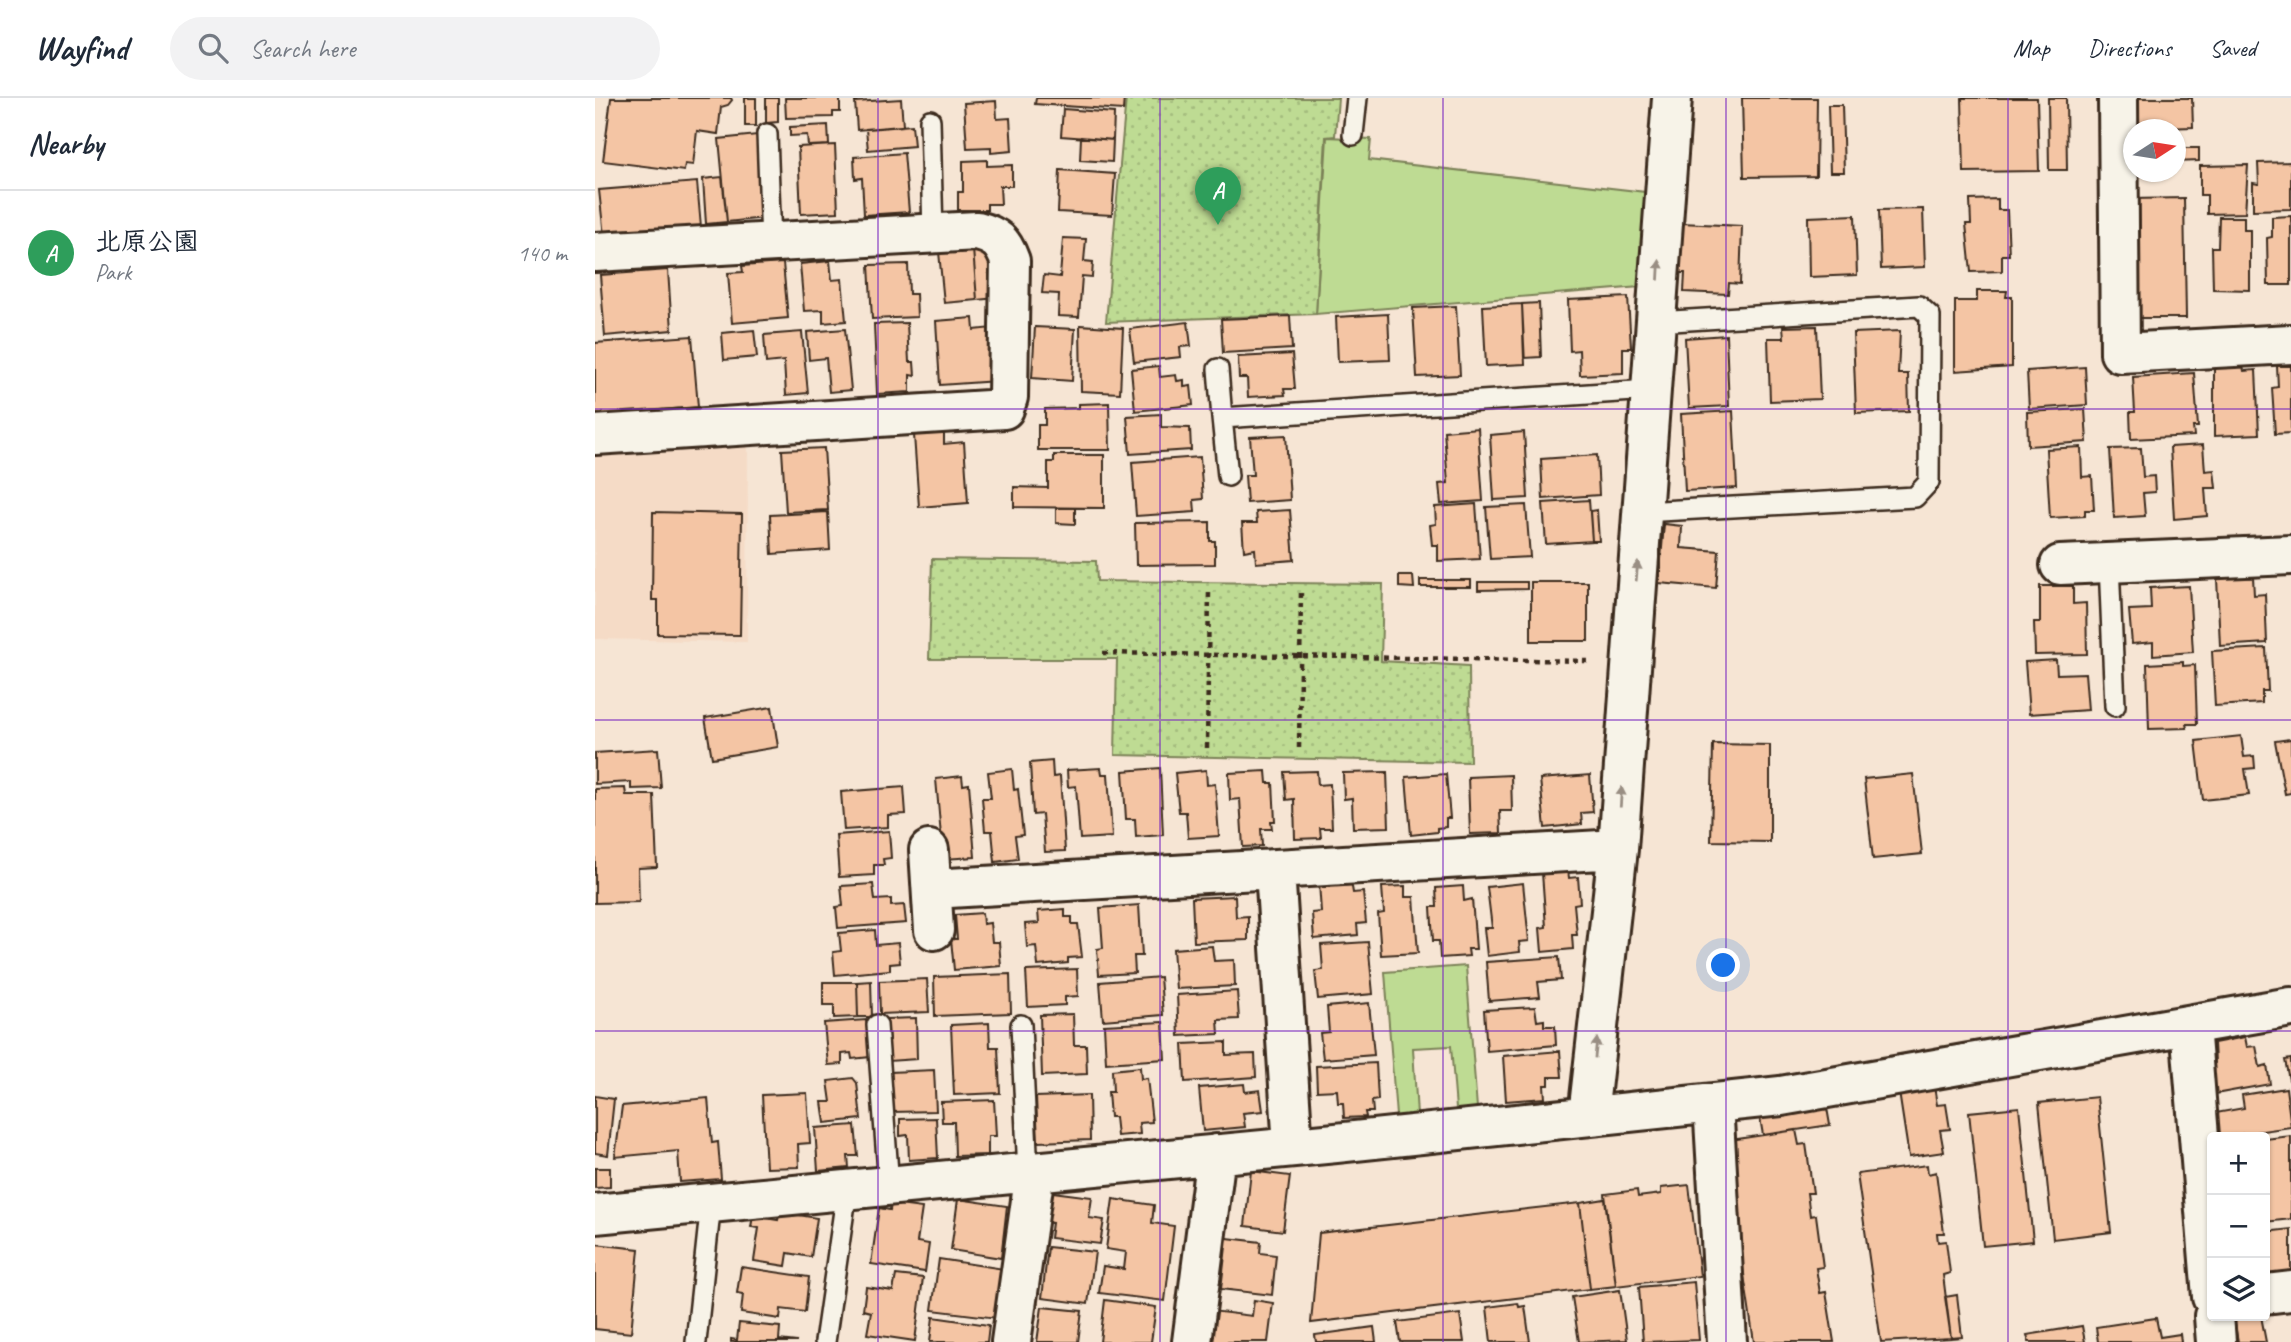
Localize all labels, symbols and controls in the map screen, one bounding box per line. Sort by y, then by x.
search box [170,17,660,80]
text: Wayfind [35,27,128,69]
icon: search [194,29,232,67]
text: Search here [250,32,356,65]
text: Map [2013,33,2050,63]
text: Directions [2088,33,2171,63]
text: Saved [2209,33,2256,63]
north arrow [2123,119,2186,182]
text: Nearby [28,125,104,163]
pin: A [1195,167,1241,225]
text: 北原公園 [95,225,199,258]
text: A [45,239,57,268]
text: 140 m [518,239,567,268]
text: Park [95,258,131,287]
one-way arrow [1654,259,1665,281]
one-way arrow [1632,559,1643,581]
one-way arrow [1616,786,1627,808]
your location [1706,948,1740,982]
one-way arrow [1591,1037,1602,1059]
map controls [2207,1132,2270,1321]
button: + [2207,1132,2270,1195]
button: − [2207,1195,2270,1258]
button: layers [2207,1258,2270,1321]

